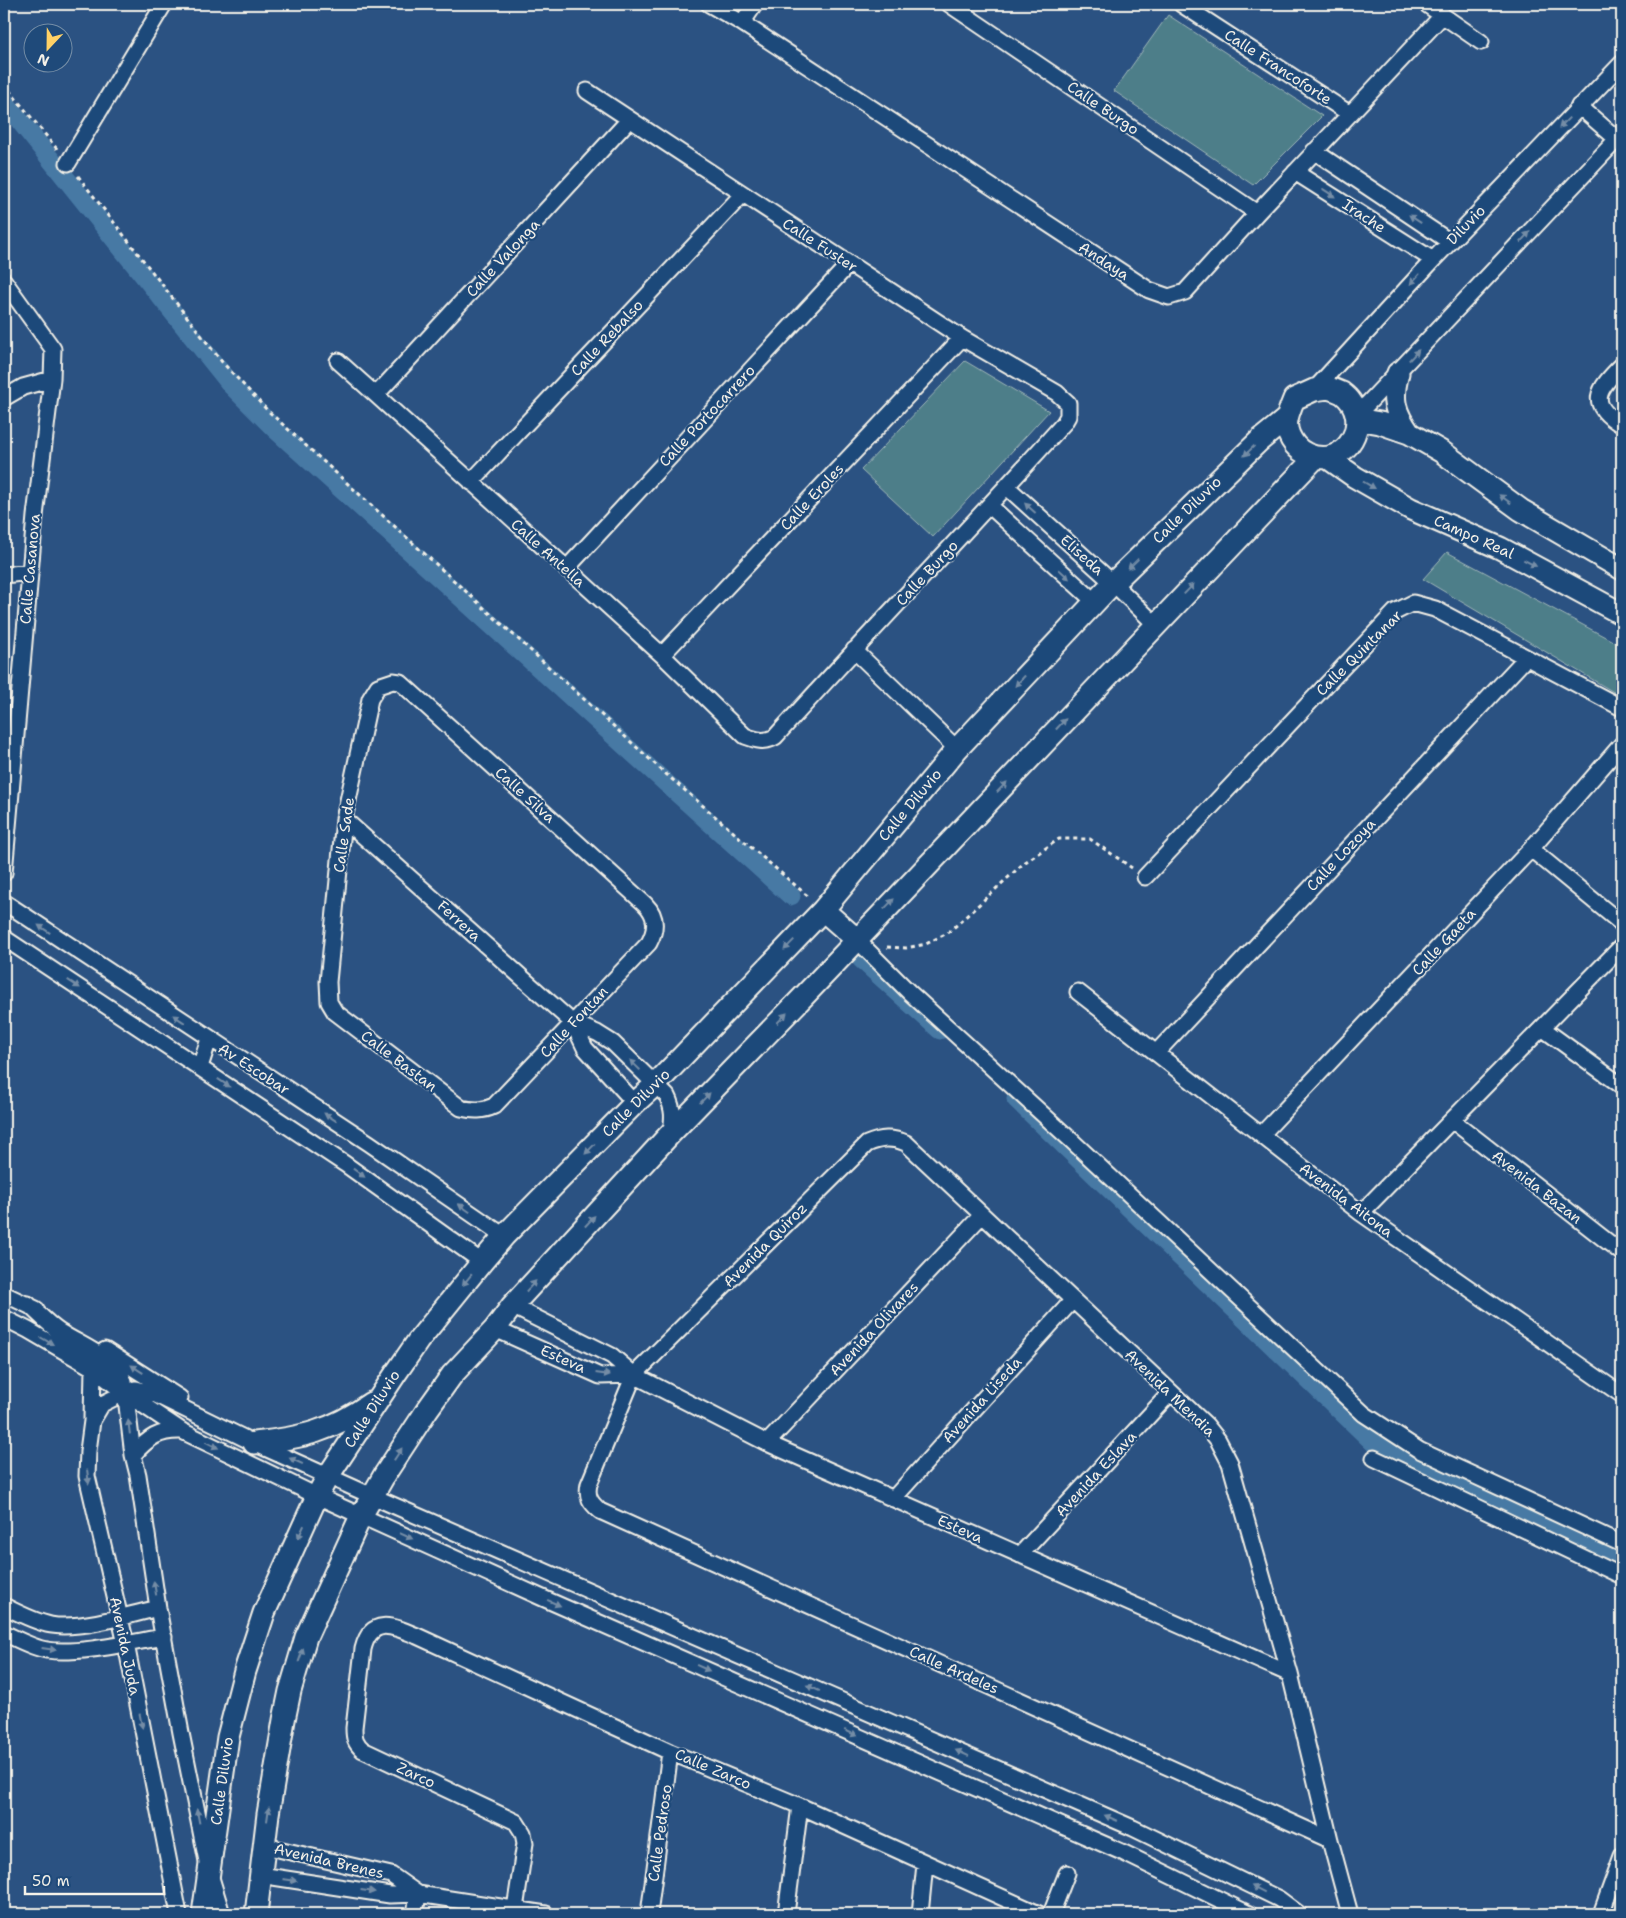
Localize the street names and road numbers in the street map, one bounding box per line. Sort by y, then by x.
street label: Calle Francoforte [1220,25,1336,109]
street label: Calle Burgo [1063,77,1143,139]
street label: Irache [1338,195,1390,237]
street label: Diluvio [1442,201,1490,249]
street label: Calle Fuster [779,213,861,277]
street label: Calle Valonga [462,214,545,301]
street label: Andaya [1075,237,1134,285]
street label: Calle Rebalso [566,295,648,381]
street label: Calle Portocarrero [654,361,760,471]
street label: Calle Eroles [776,459,848,535]
street label: Calle Diluvio [1148,472,1226,548]
street label: Campo Real [1431,510,1518,564]
street label: Calle Casanova [15,512,45,625]
street label: Calle Antella [507,514,590,592]
street label: Eliseda [1056,530,1108,580]
street label: Calle Burgo [891,536,963,610]
street label: Calle Quintanar [1312,606,1406,700]
street label: Calle Silva [491,763,560,828]
street label: Calle Diluvio [874,765,946,845]
street label: Calle Sade [329,796,359,874]
street label: Calle Lozoya [1302,814,1380,896]
street label: Ferrera [433,896,486,946]
street label: Calle Gaeta [1408,904,1481,980]
street label: Calle Fontan [536,982,612,1062]
street label: Calle Bastan [357,1026,441,1096]
street label: Av Escobar [214,1038,294,1100]
street label: Calle Diluvio [598,1065,674,1141]
street label: Avenida Bazan [1488,1146,1586,1228]
street label: Avenida Aitona [1295,1158,1397,1242]
street label: Avenida Quiroz [719,1199,811,1291]
street label: Avenida Olivares [825,1278,923,1380]
street label: Esteva [537,1340,589,1378]
street label: Avenida Mendia [1120,1345,1220,1442]
street label: Avenida Liseda [938,1352,1027,1448]
street label: Calle Diluvio [339,1366,405,1452]
street label: Avenida Eslava [1051,1426,1141,1521]
street label: Esteva [934,1510,986,1548]
street label: Avenida Juda [105,1595,145,1698]
street label: Calle Ardeles [906,1641,1002,1699]
street label: Calle Diluvio [206,1736,238,1826]
street label: Calle Zarco [672,1744,754,1794]
street label: Zarco [393,1757,439,1793]
street label: Calle Pedroso [643,1783,677,1883]
street label: Avenida Brenes [272,1839,386,1883]

